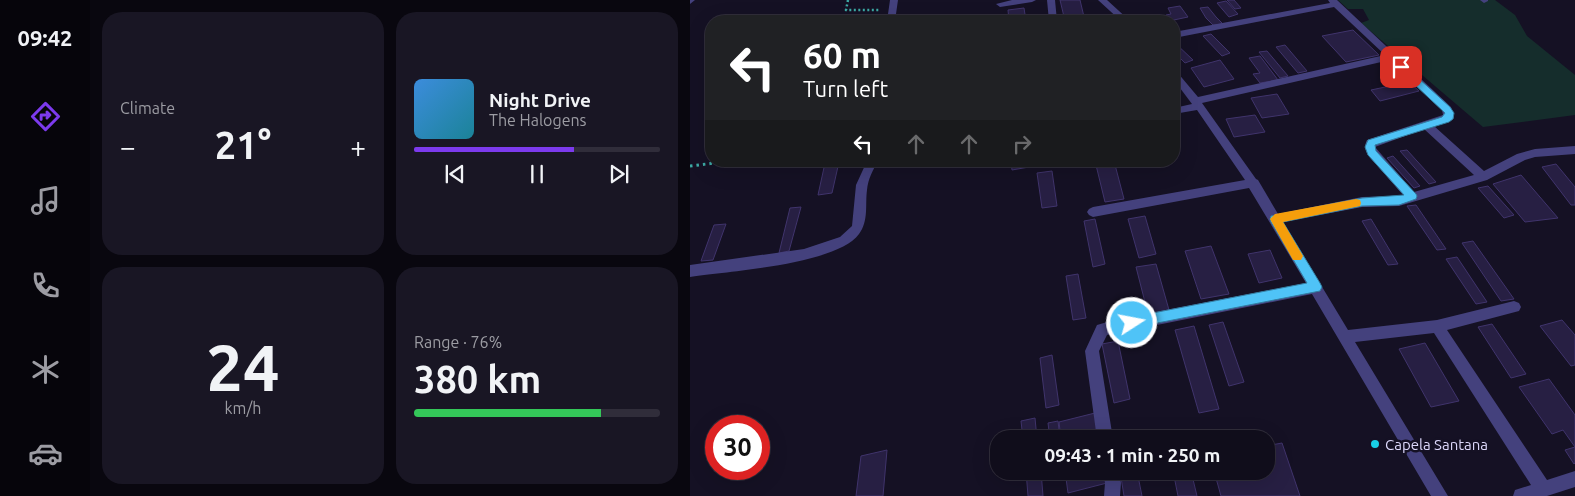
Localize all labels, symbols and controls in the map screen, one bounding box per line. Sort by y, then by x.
text: 09:42 [17,25,73,50]
icon: left [720,35,785,100]
text: 60 m [803,35,881,75]
pin [1380,46,1422,88]
icon: arrive [1387,53,1415,81]
text: Turn left [803,76,888,101]
text: Night Drive [489,89,591,111]
icon: directions [28,99,63,134]
text: Climate [120,99,175,117]
text: The Halogens [489,111,587,129]
text: 21° [215,124,271,166]
icon: left [849,130,877,158]
icon: ahead [902,130,930,158]
icon: ahead [955,130,983,158]
icon: right [1008,130,1036,158]
text: − [120,131,136,162]
text: + [350,131,366,162]
icon: previous [441,160,469,188]
icon: pause [523,160,551,188]
icon: next [605,160,633,188]
icon: music [28,183,63,218]
icon: phone [28,268,63,303]
position arrow [1105,296,1157,348]
text: 24 [206,330,280,403]
text: Range · 76% [414,333,502,351]
icon: climate [28,352,63,387]
text: 380 km [414,358,541,400]
text: km/h [225,399,261,417]
speed limit sign: 30 [705,415,770,480]
icon: car [28,436,63,471]
place label: Capela Santana [1385,436,1488,453]
marker: Capela Santana [1369,438,1381,450]
text: 09:43 · 1 min · 250 m [1045,444,1220,466]

